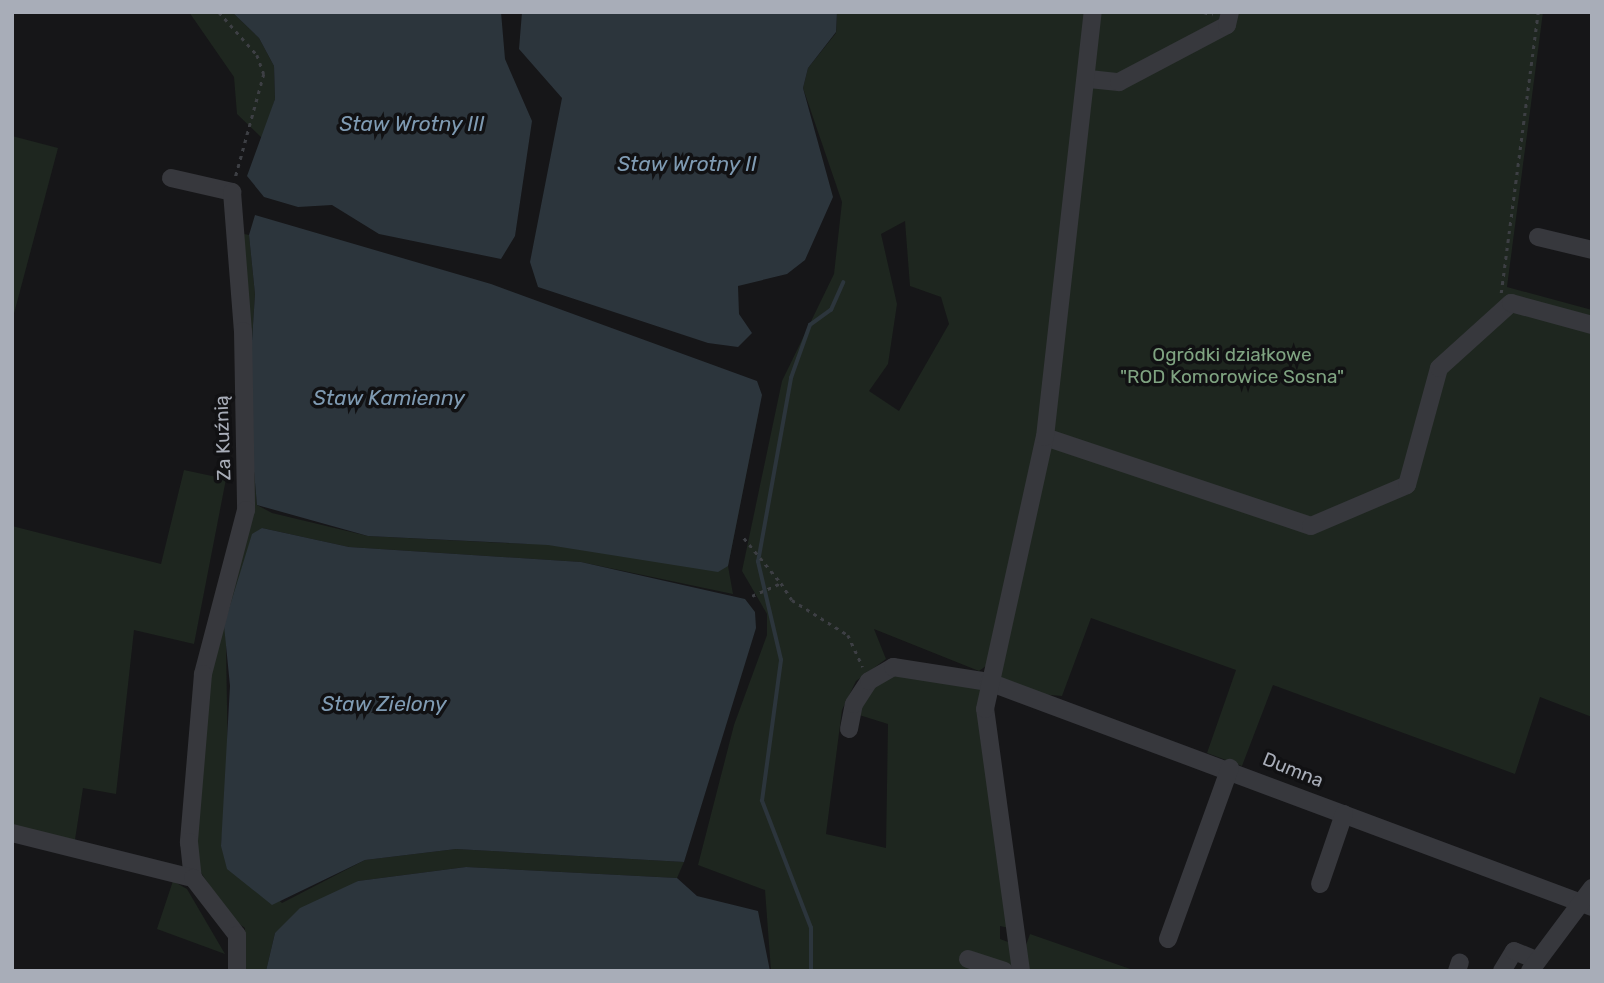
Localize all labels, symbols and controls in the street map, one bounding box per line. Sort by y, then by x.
water label: Staw Wrotny III [339,111,485,137]
water label: Staw Wrotny II [617,151,757,177]
park label: Ogródki działkowe "ROD Komorowice Sosna" [1120,344,1344,388]
water label: Staw Kamienny [313,385,465,411]
street label: Za Kuźnią [210,395,236,481]
water label: Staw Zielony [321,691,447,717]
street label: Dumna [1259,748,1327,792]

